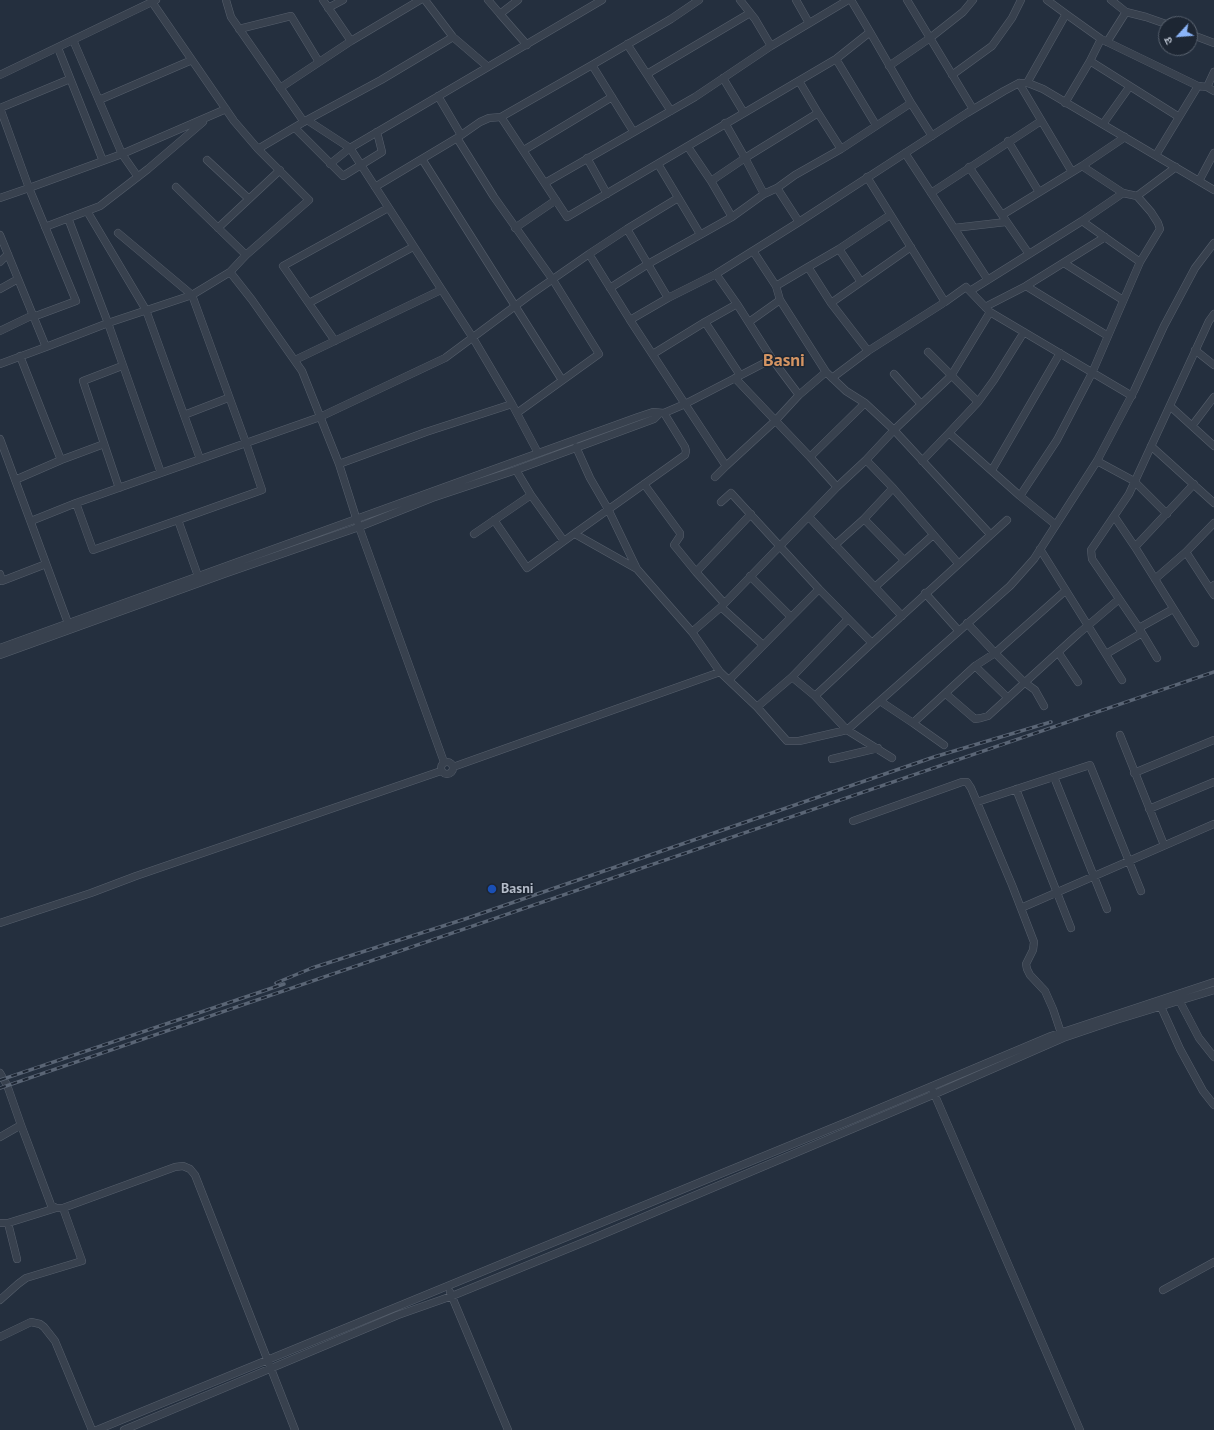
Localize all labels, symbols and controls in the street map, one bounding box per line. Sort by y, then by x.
north arrow [1158,16,1198,56]
text: उ [1160,35,1176,47]
district label: Basni [763,350,805,372]
place label: Basni [501,881,534,897]
marker: Basni [486,883,498,895]

